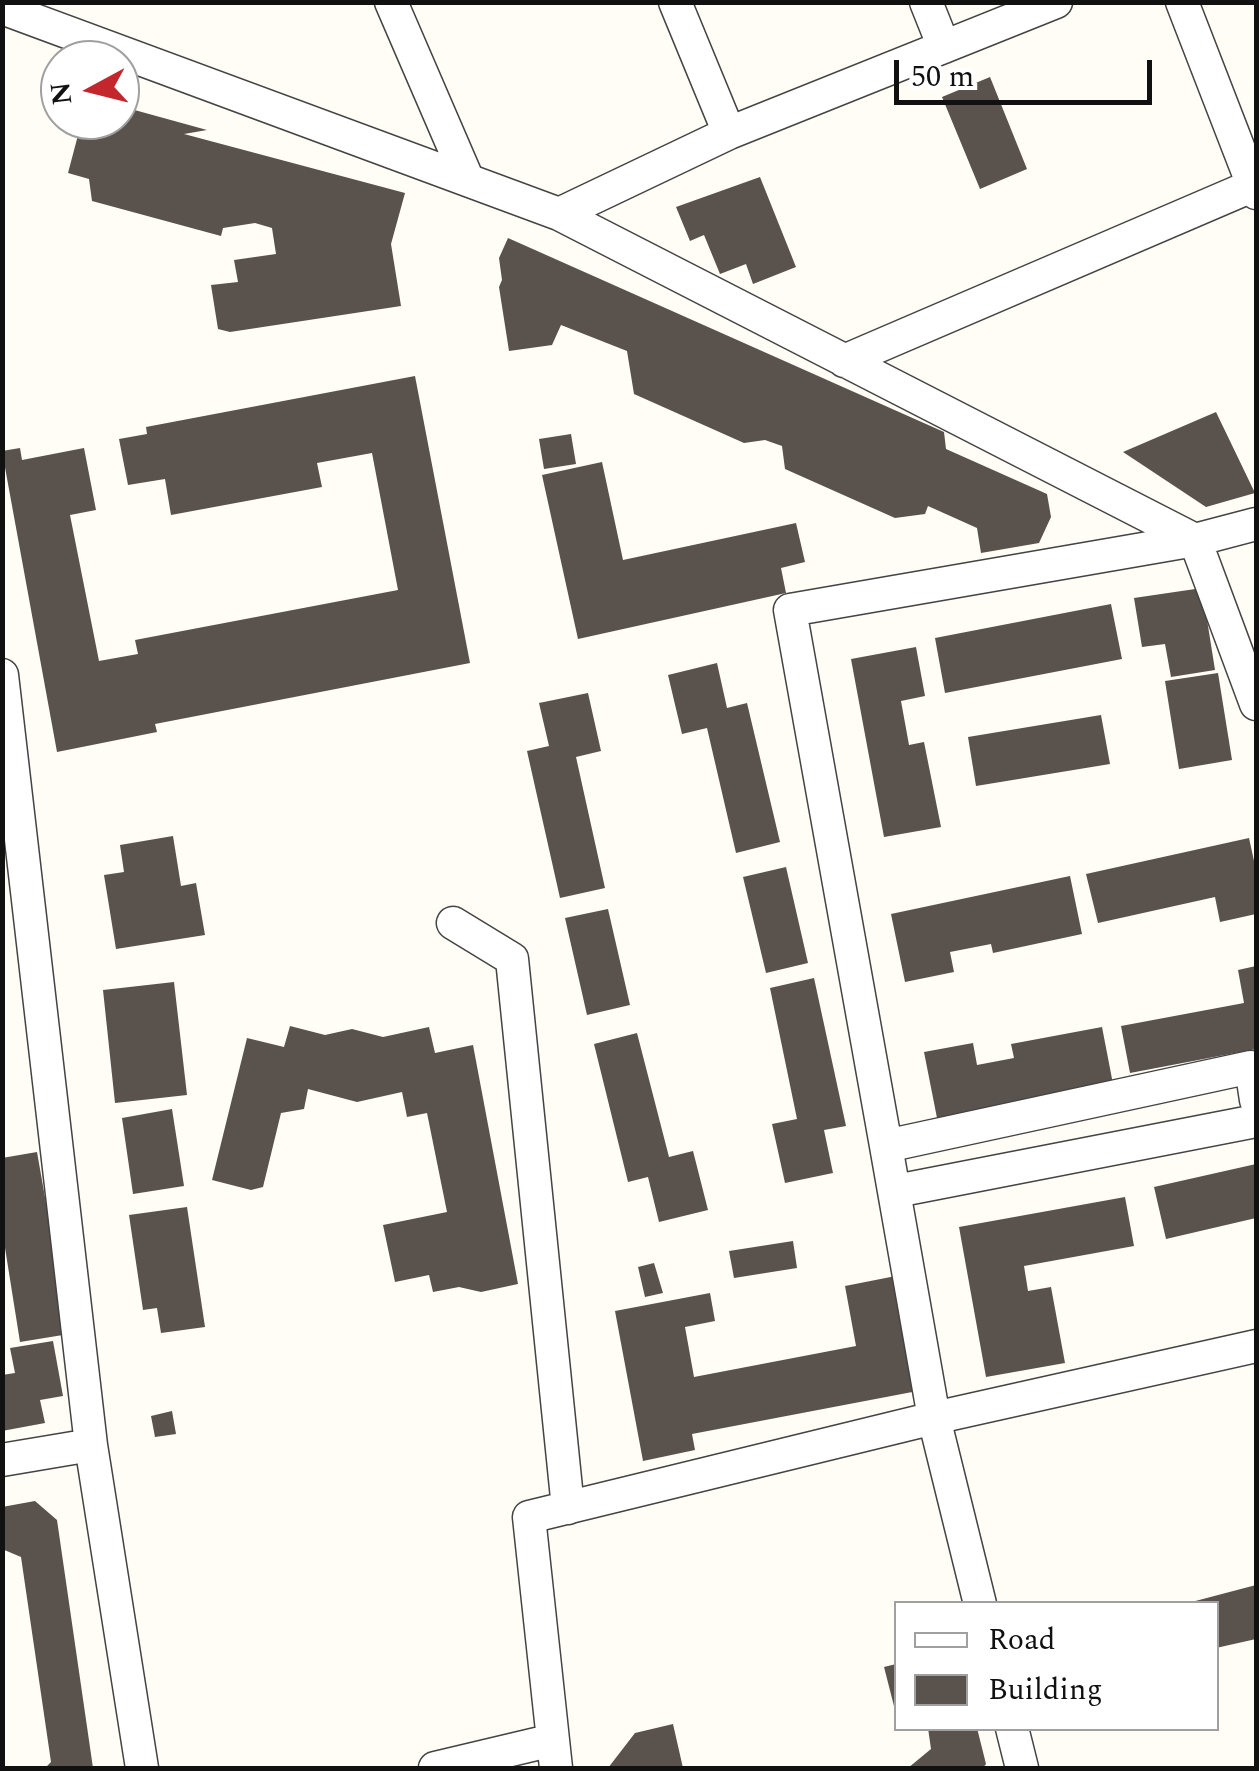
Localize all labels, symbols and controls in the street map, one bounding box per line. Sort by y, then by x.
north arrow [40,40,140,140]
scale bar [899,40,1156,102]
text: 50 m [911,54,974,100]
text: N [39,80,84,107]
legend [894,1601,1219,1731]
text: Road [988,1617,1056,1663]
text: Building [988,1667,1103,1713]

